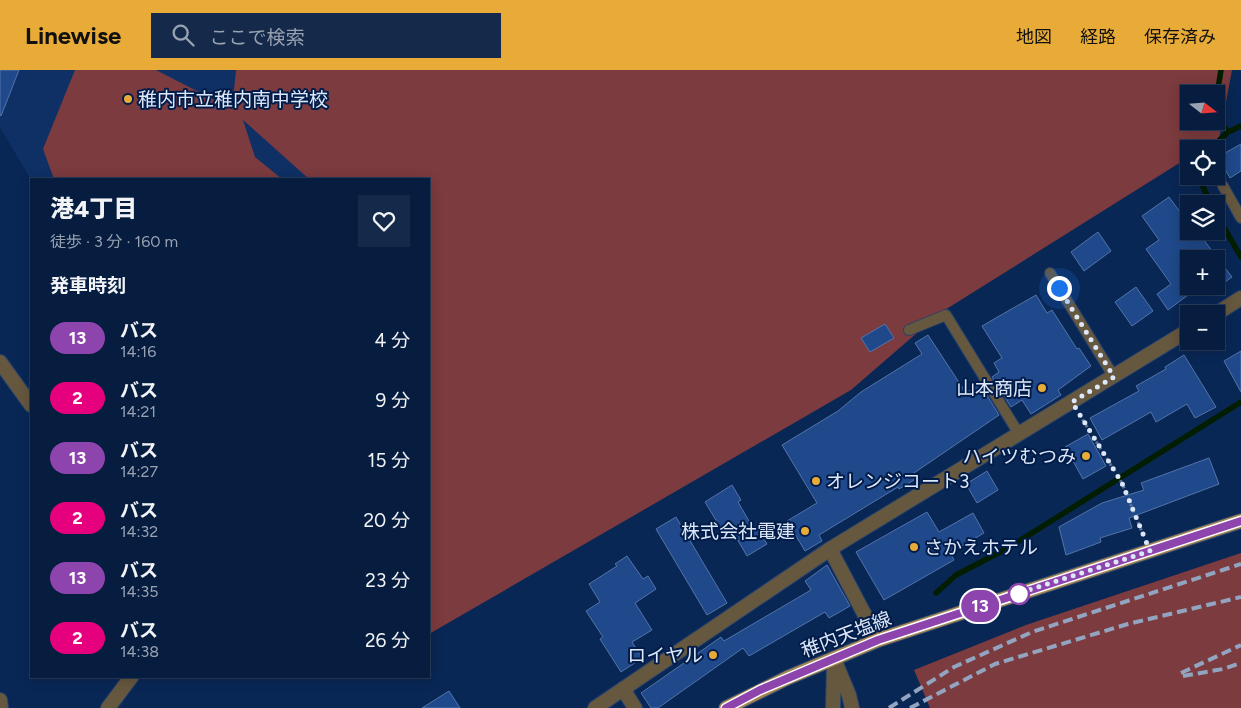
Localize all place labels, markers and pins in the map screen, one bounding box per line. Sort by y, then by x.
place label: 稚内市立稚内南中学校 [138,88,328,111]
marker: 稚内市立稚内南中学校 [122,93,134,105]
place label: 山本商店 [956,377,1032,400]
marker: 山本商店 [1036,382,1048,394]
place label: ハイツむつみ [962,445,1076,468]
marker: ハイツむつみ [1080,450,1092,462]
place label: オレンジコート3 [826,470,969,493]
marker: オレンジコート3 [810,475,822,487]
place label: 株式会社電建 [681,520,795,543]
marker: 株式会社電建 [799,525,811,537]
place label: さかえホテル [924,536,1038,559]
marker: さかえホテル [908,541,920,553]
unlabelled marker [1008,583,1030,605]
place label: ロイヤル [628,644,703,667]
marker: ロイヤル [707,649,719,661]

